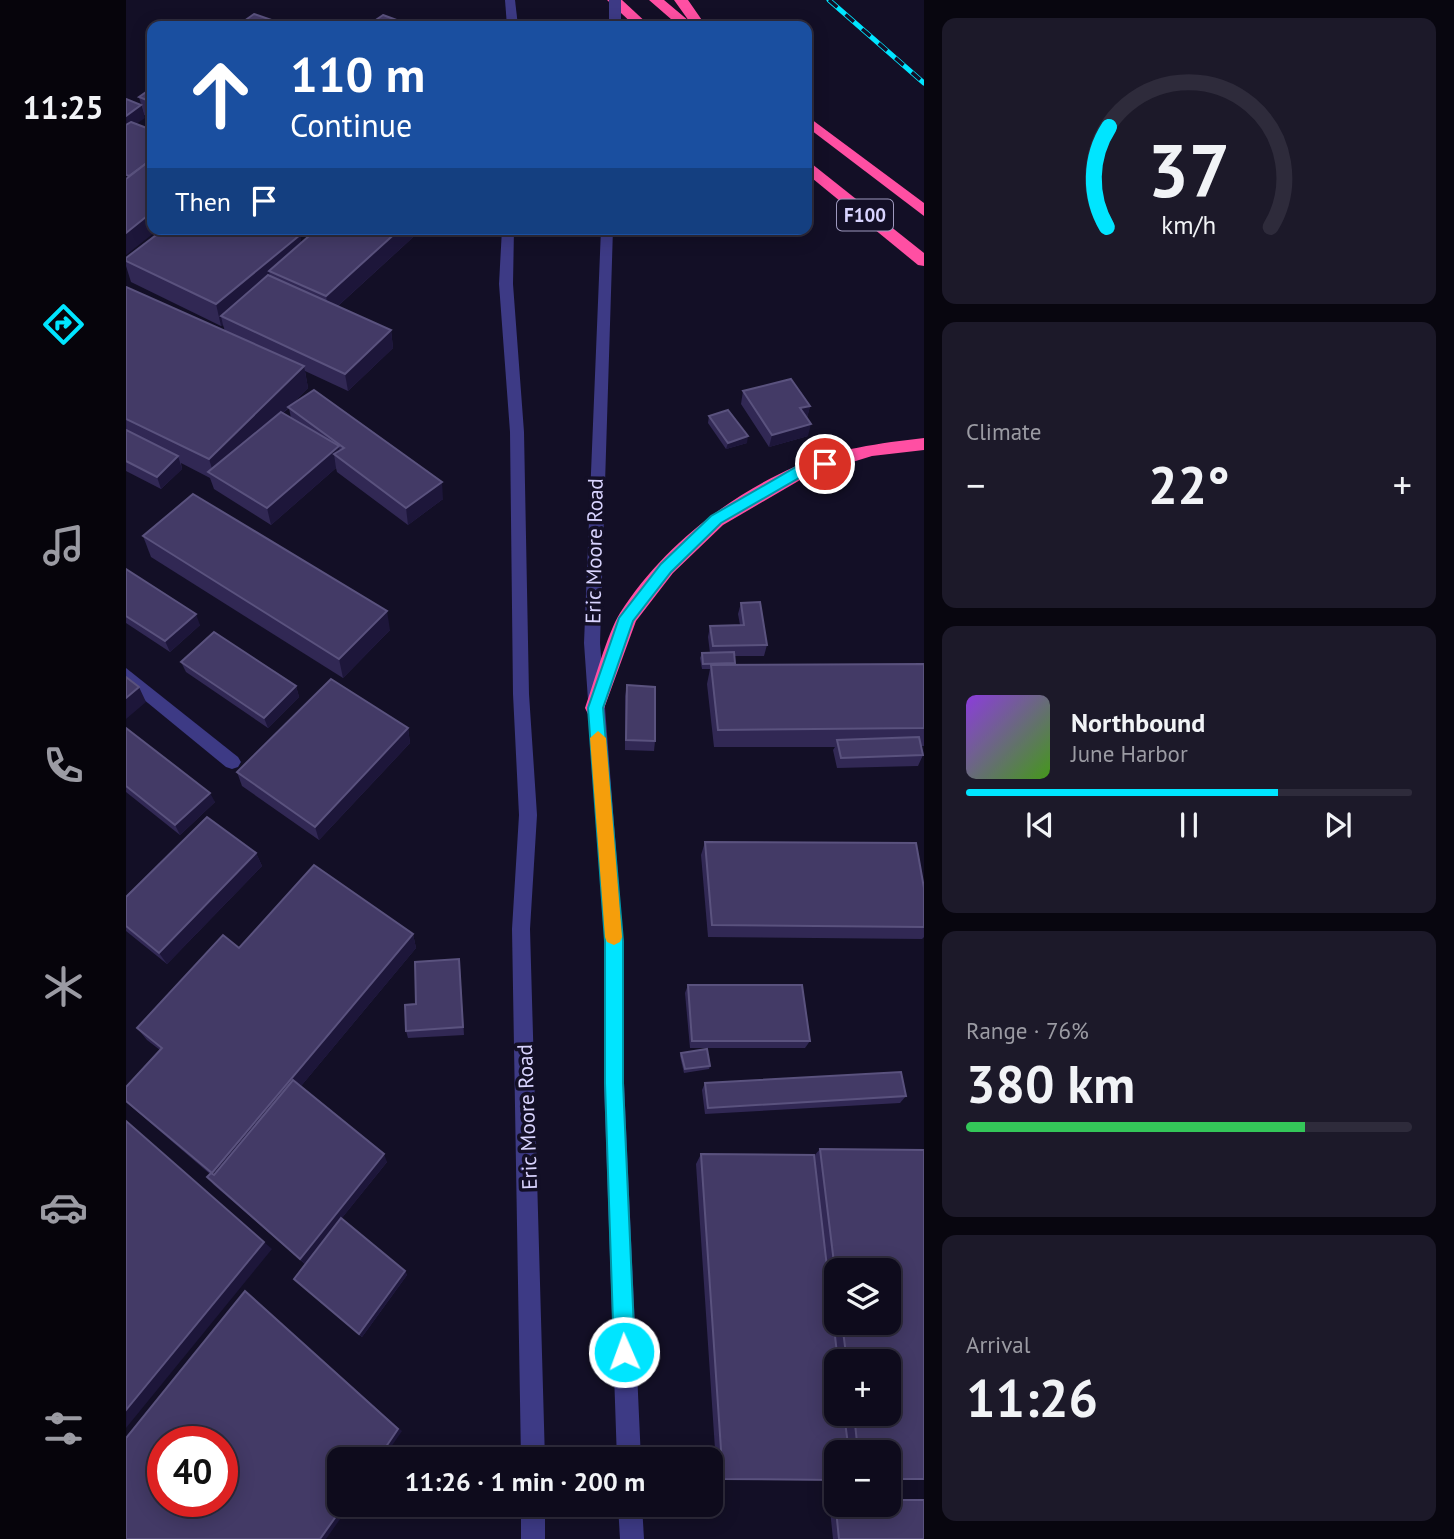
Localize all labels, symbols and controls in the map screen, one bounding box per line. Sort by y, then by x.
text: 110 m [290,42,425,106]
icon: ahead [175,49,266,140]
text: 11:25 [22,86,104,128]
text: Continue [290,104,412,146]
text: 37 [1148,123,1230,217]
icon: arrive [245,182,283,220]
text: Then [175,185,231,218]
road number: F100 [837,200,893,230]
text: km/h [1162,209,1216,241]
icon: directions [39,300,88,349]
text: Climate [966,417,1041,446]
pin [795,434,855,494]
icon: arrive [806,445,844,483]
text: 22° [1148,451,1230,518]
text: − [966,460,985,509]
text: + [1393,460,1412,509]
street label: Eric Moore Road [579,478,609,624]
icon: music [39,521,88,570]
text: Northbound [1071,706,1205,739]
text: June Harbor [1071,739,1188,768]
icon: phone [39,741,88,790]
icon: previous [1021,806,1059,844]
icon: pause [1170,806,1208,844]
icon: next [1319,806,1357,844]
icon: climate [39,962,88,1011]
text: Range · 76% [966,1016,1089,1045]
street label: Eric Moore Road [511,1044,543,1190]
text: 380 km [966,1050,1135,1117]
icon: car [39,1183,88,1232]
map controls [824,1258,901,1517]
button: layers [824,1258,901,1335]
position arrow [587,1315,661,1389]
text: Arrival [966,1330,1030,1359]
button: + [824,1349,901,1426]
text: 11:26 [966,1364,1098,1431]
icon: filters [39,1404,88,1453]
speed limit sign: 40 [147,1426,238,1517]
button: − [824,1440,901,1517]
text: 11:26 · 1 min · 200 m [405,1465,645,1498]

